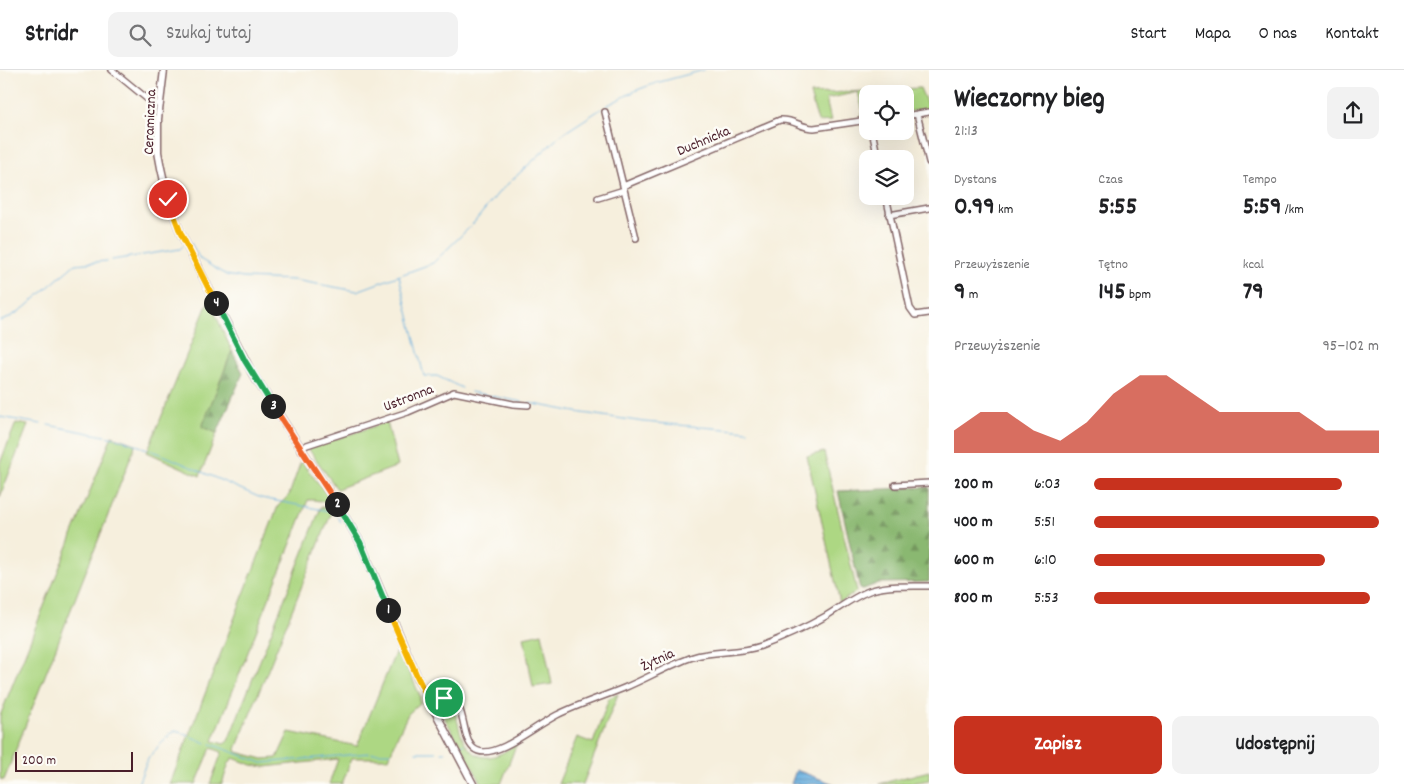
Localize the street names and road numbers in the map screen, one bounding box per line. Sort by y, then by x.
street label: Ceramiczna [139,88,163,155]
street label: Duchnicka [674,120,735,163]
street label: Ustronna [380,379,438,418]
street label: Żytnia [637,643,679,678]

